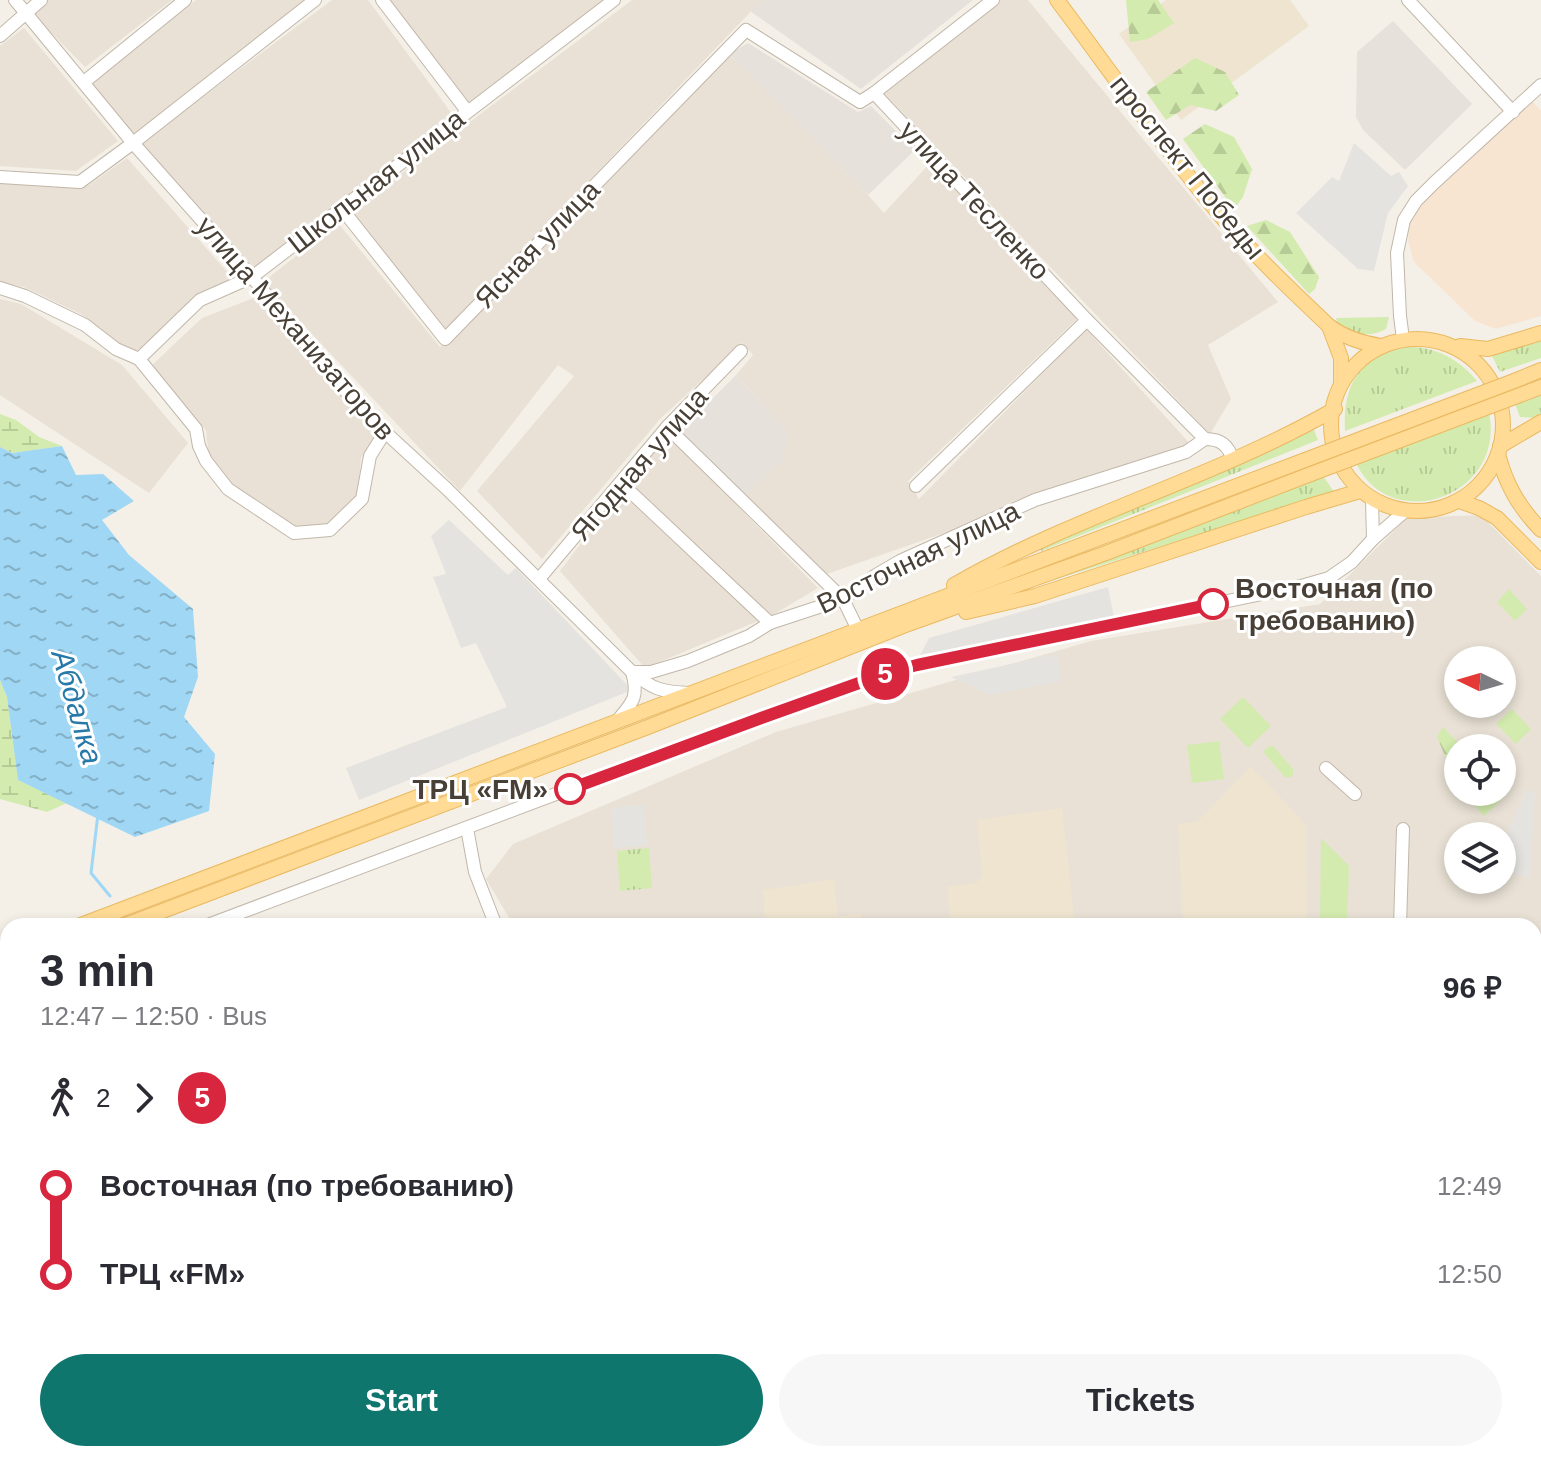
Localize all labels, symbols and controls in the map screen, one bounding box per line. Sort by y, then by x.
street label: проспект Победы [1104,69,1271,265]
street label: Школьная улица [282,103,471,260]
street label: улица Тесленко [893,115,1056,286]
street label: Ясная улица [469,174,606,315]
street label: улица Механизаторов [190,210,401,446]
street label: Ягодная улица [565,381,714,547]
street label: Восточная улица [812,495,1025,620]
place label: Восточная (по требованию) [1235,573,1433,636]
marker: Восточная (по требованию) [1198,589,1228,619]
water label: Абдалка [45,644,110,768]
north arrow [1444,646,1516,718]
map controls [1444,646,1516,894]
line badge: 5 [859,648,911,700]
text: 5 [877,658,893,689]
button: locate [1444,734,1516,806]
place label: ТРЦ «FM» [412,774,548,805]
marker: ТРЦ «FM» [555,774,585,804]
button: layers [1444,822,1516,894]
text: 3 min [40,946,155,995]
text: 96 ₽ [1443,971,1502,1004]
text: 12:47 – 12:50 · Bus [40,1001,267,1031]
icon: walk [40,1076,84,1120]
icon: forward [122,1076,166,1120]
text: 5 [194,1082,210,1113]
text: 2 [96,1083,110,1113]
text: Восточная (по требованию) [100,1169,514,1202]
text: 12:49 [1437,1171,1502,1201]
text: ТРЦ «FM» [100,1257,245,1290]
text: 12:50 [1437,1259,1502,1289]
button: Start [40,1354,763,1446]
button: Tickets [779,1354,1502,1446]

